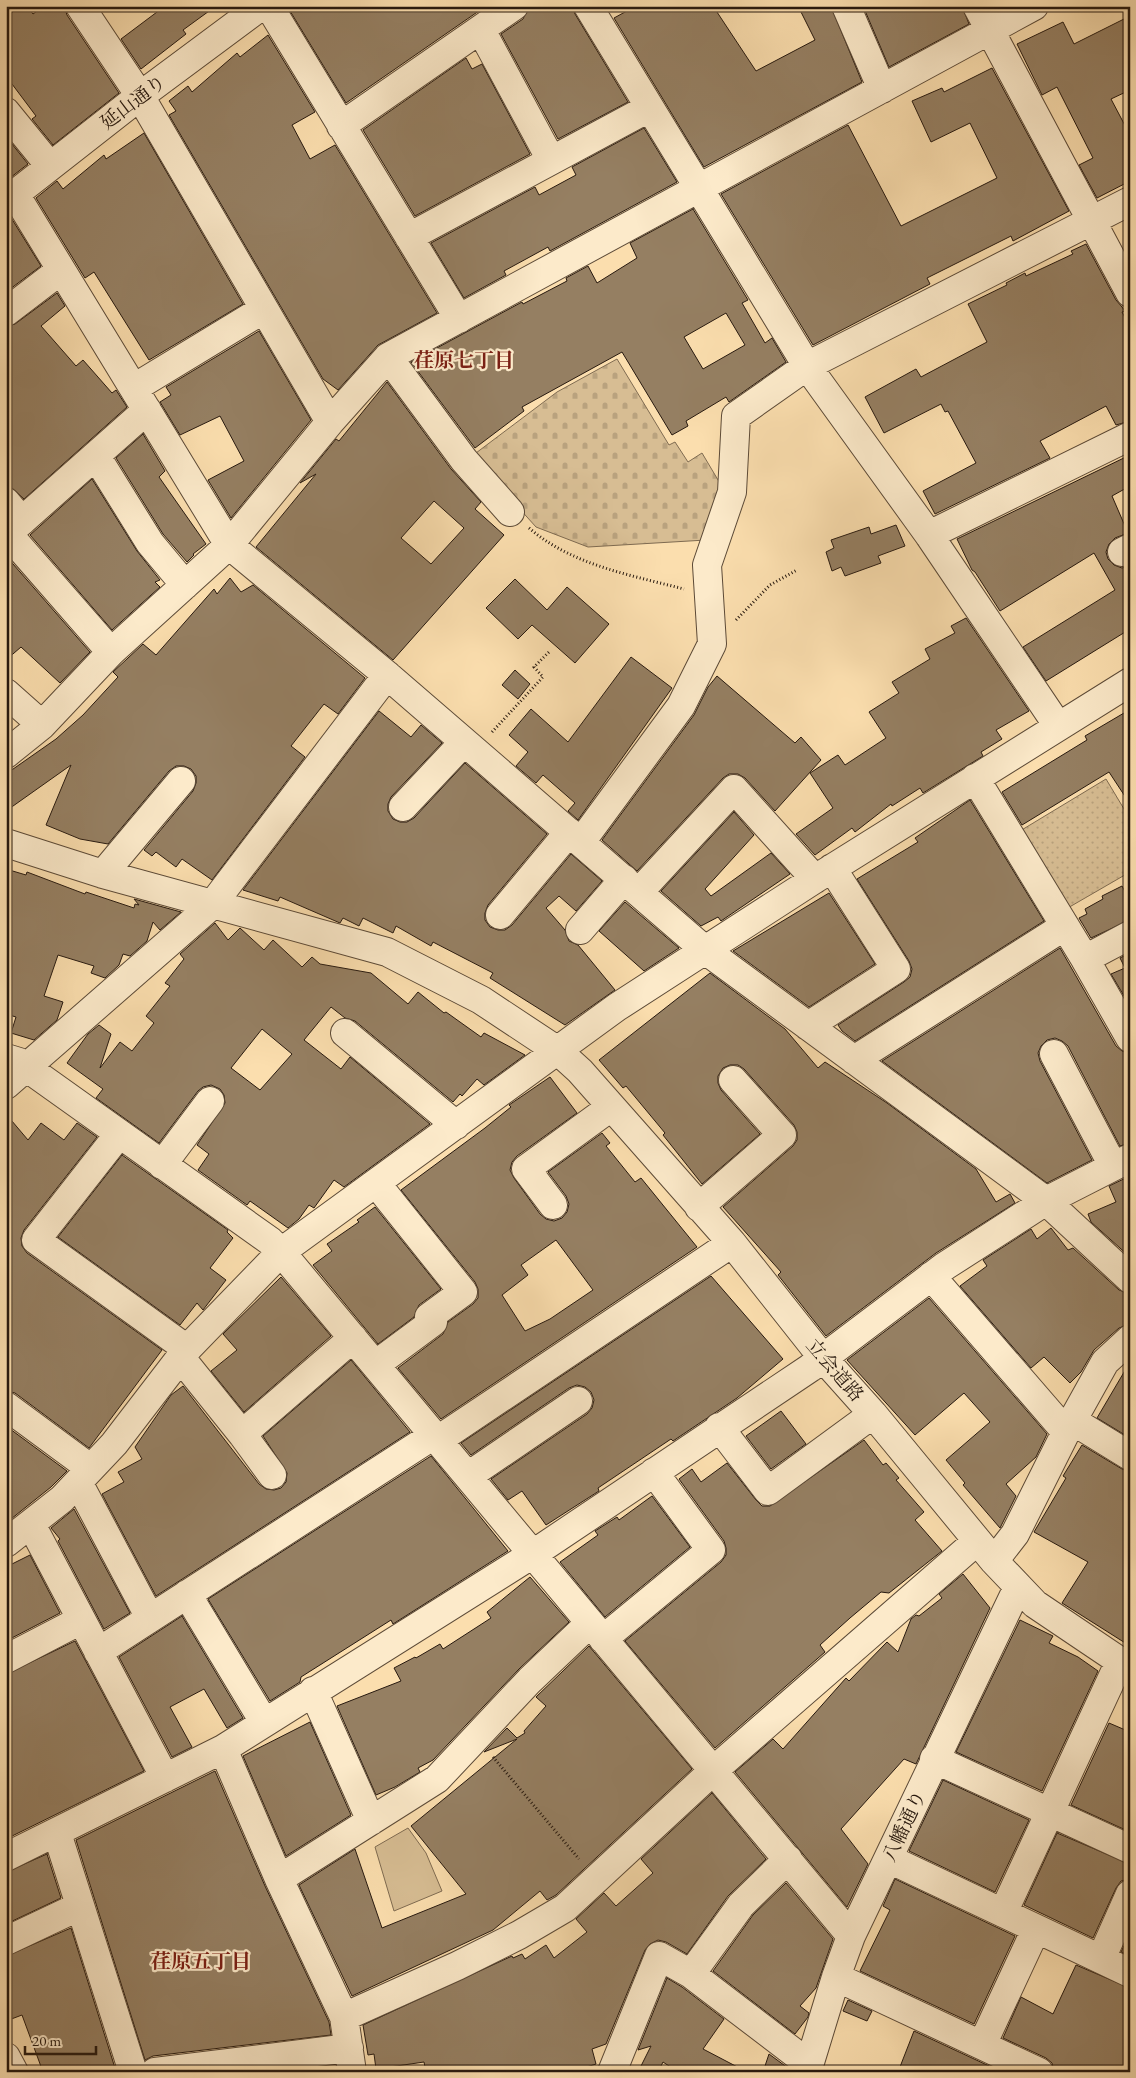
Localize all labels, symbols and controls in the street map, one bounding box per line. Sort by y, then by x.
street label: 延山通り [95,69,171,135]
district label: 荏原七丁目 [414,347,514,373]
street label: 立会道路 [801,1333,869,1407]
street label: 八幡通り [877,1786,931,1866]
district label: 荏原五丁目 [151,1948,251,1974]
scale bar [25,2023,96,2055]
text: 20 m [32,2031,61,2050]

